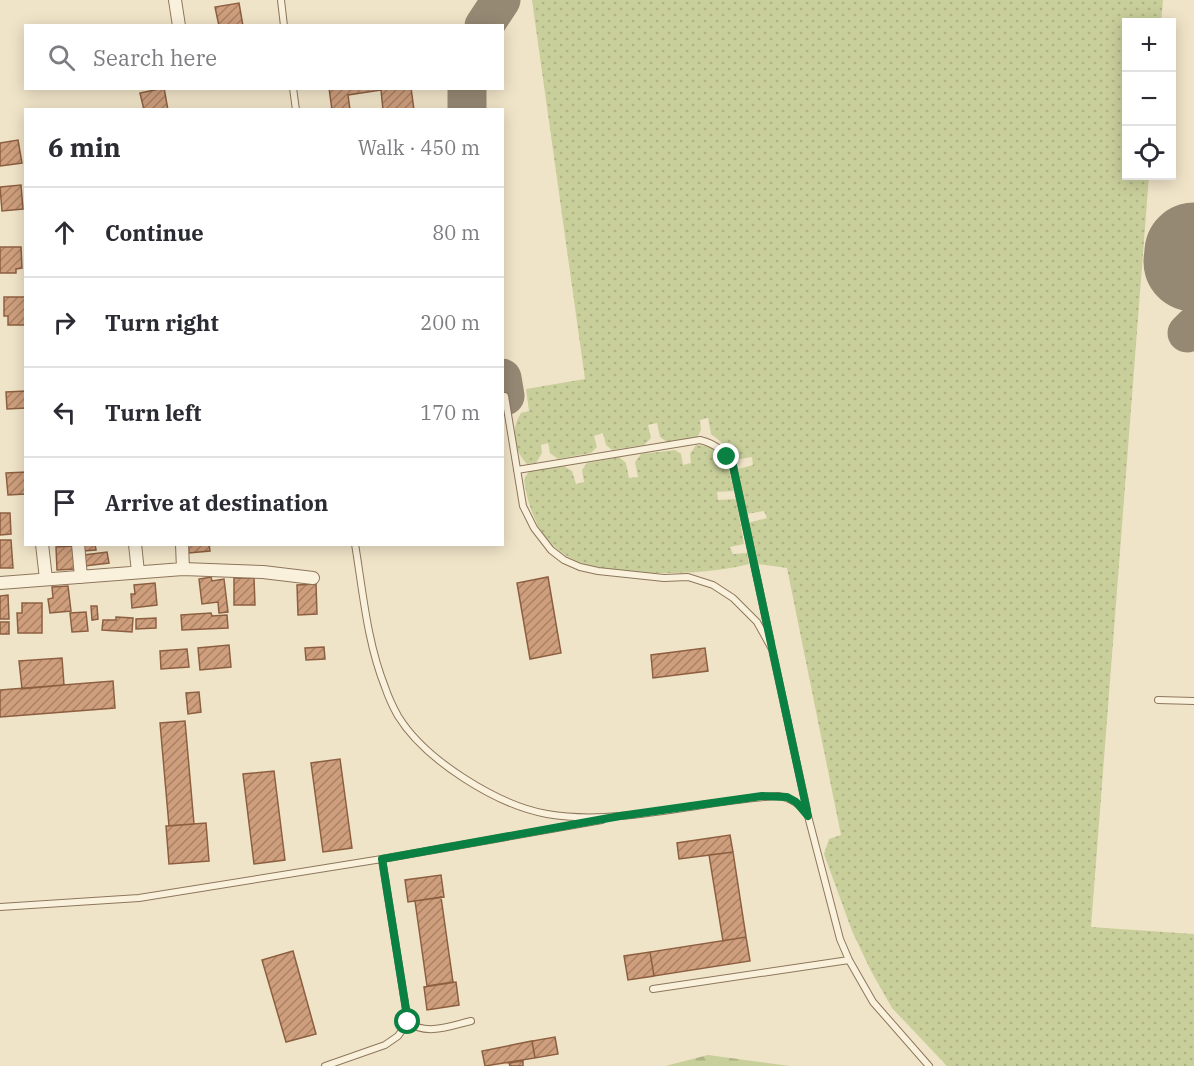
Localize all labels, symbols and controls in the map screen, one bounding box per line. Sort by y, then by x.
map controls [1122,18,1176,180]
button: + [1122,18,1176,72]
search box [24,24,504,90]
icon: search [45,41,78,74]
text: Search here [93,43,217,72]
button: − [1122,72,1176,126]
button: locate [1122,126,1176,180]
text: 6 min [48,130,121,164]
text: Walk · 450 m [358,134,480,161]
icon: ahead [48,216,81,249]
text: Continue [105,218,204,247]
text: 80 m [432,219,480,246]
icon: right [48,306,81,339]
text: Turn right [105,308,219,337]
text: 200 m [420,309,480,336]
icon: left [48,396,81,429]
text: Turn left [105,398,201,427]
text: 170 m [420,399,480,426]
route end [713,443,739,469]
icon: arrive [48,486,81,519]
text: Arrive at destination [105,488,328,517]
route start [394,1008,420,1034]

